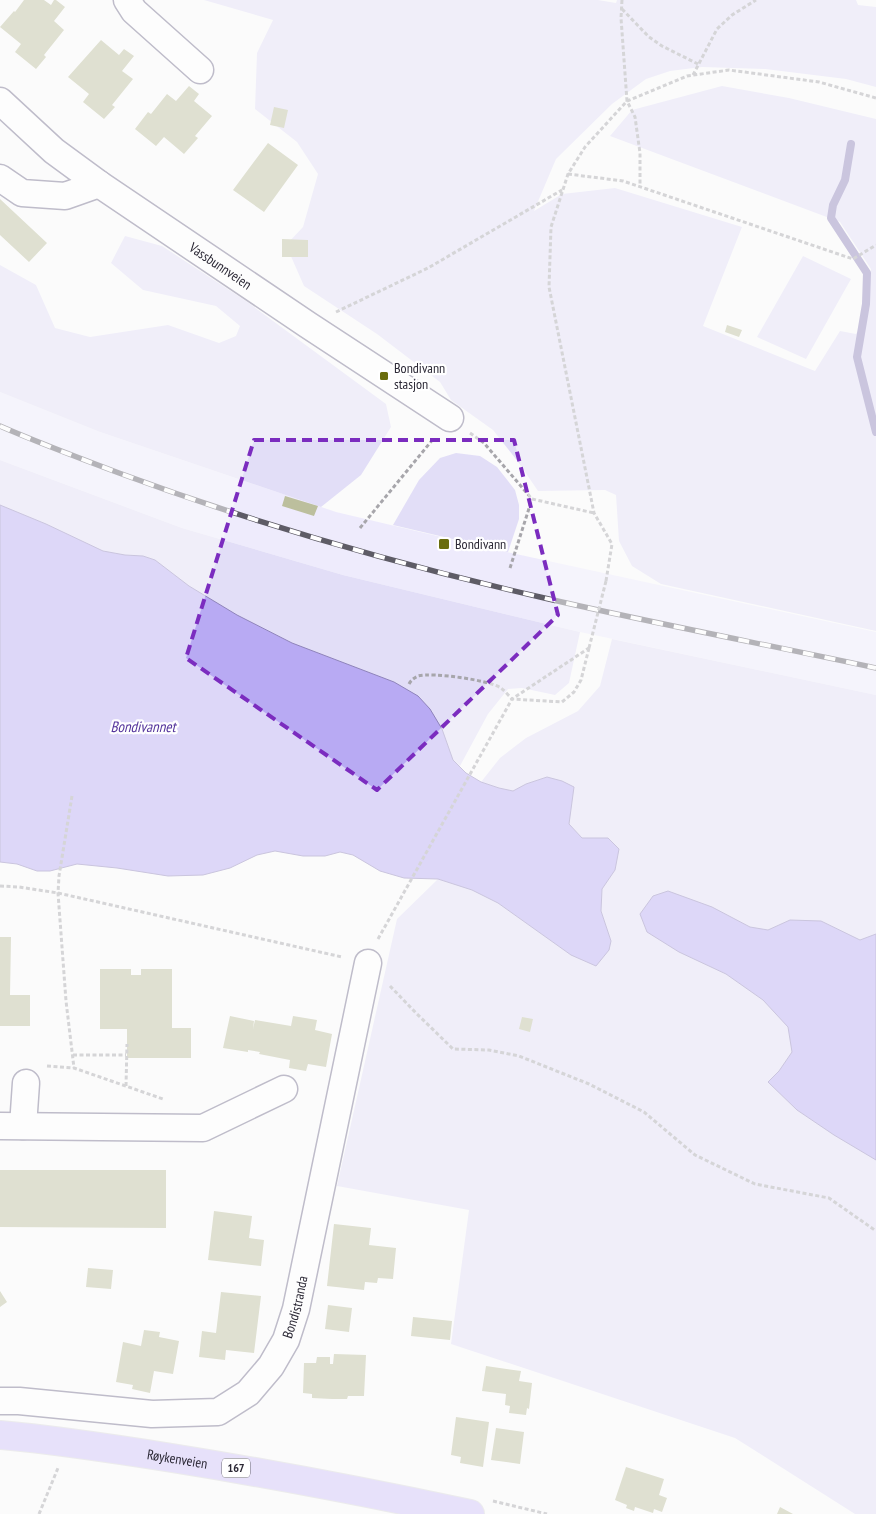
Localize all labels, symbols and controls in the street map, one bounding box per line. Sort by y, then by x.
street label: Vassbunnveien [185,238,255,294]
place label: Bondivann stasjon [394,359,445,393]
marker: Bondivann stasjon [378,370,390,382]
place label: Bondivann [455,535,506,553]
marker: Bondivann [437,537,451,551]
water label: Bondivannet [110,717,177,736]
street label: Bondistranda [278,1274,312,1340]
street label: Røykenveien [146,1445,209,1473]
road number: 167 [222,1459,250,1478]

